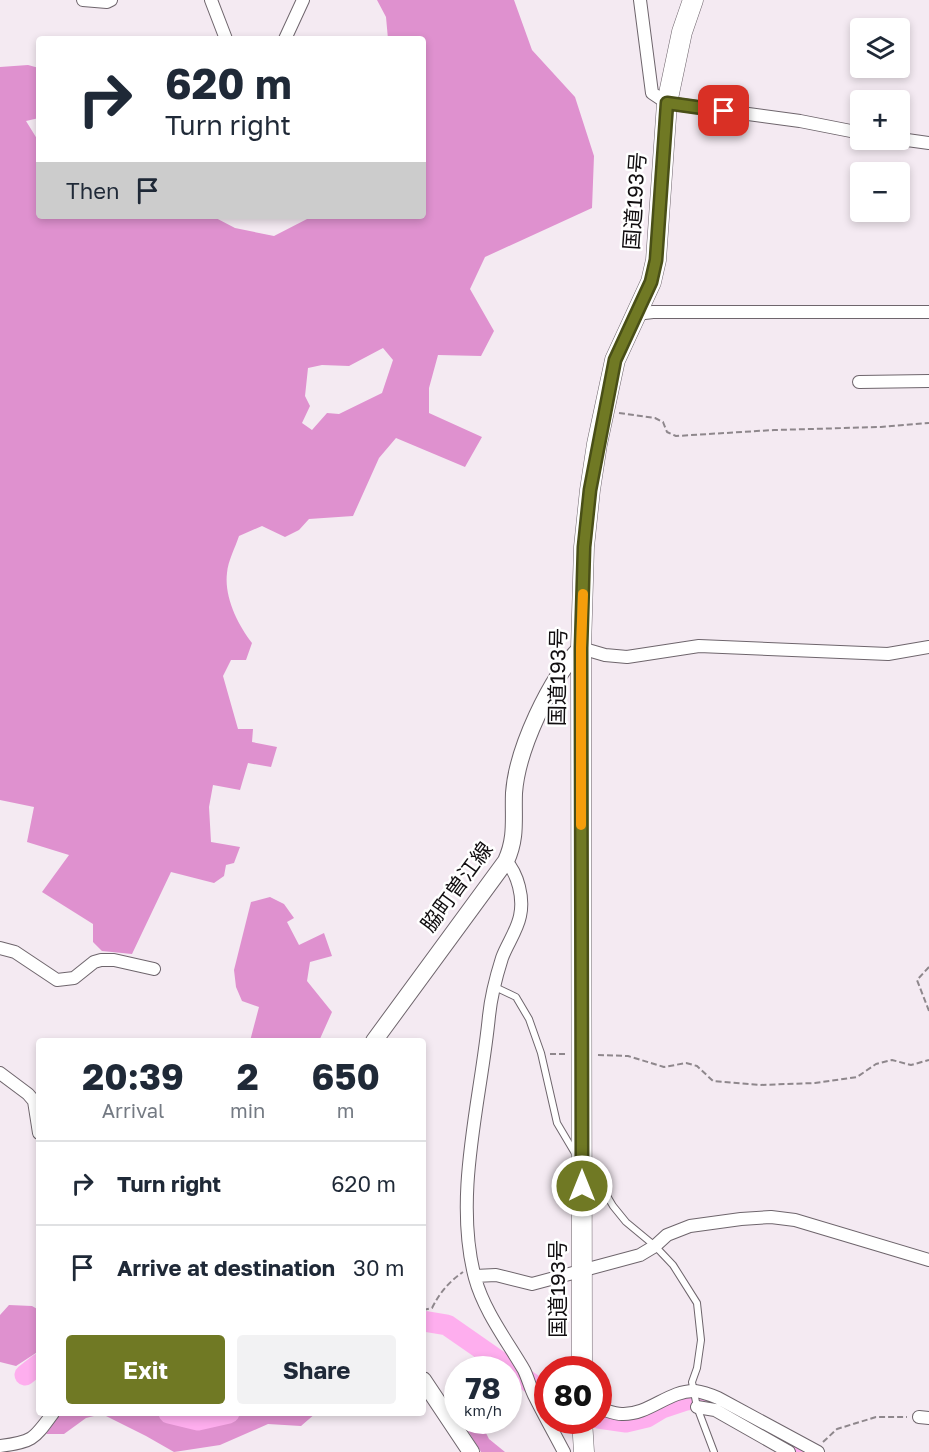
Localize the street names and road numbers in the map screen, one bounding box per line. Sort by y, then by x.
street label: 国道193号 [618,151,650,251]
street label: 国道193号 [543,628,571,726]
street label: 脇町曽江線 [415,836,498,937]
street label: 国道193号 [544,1240,570,1338]

